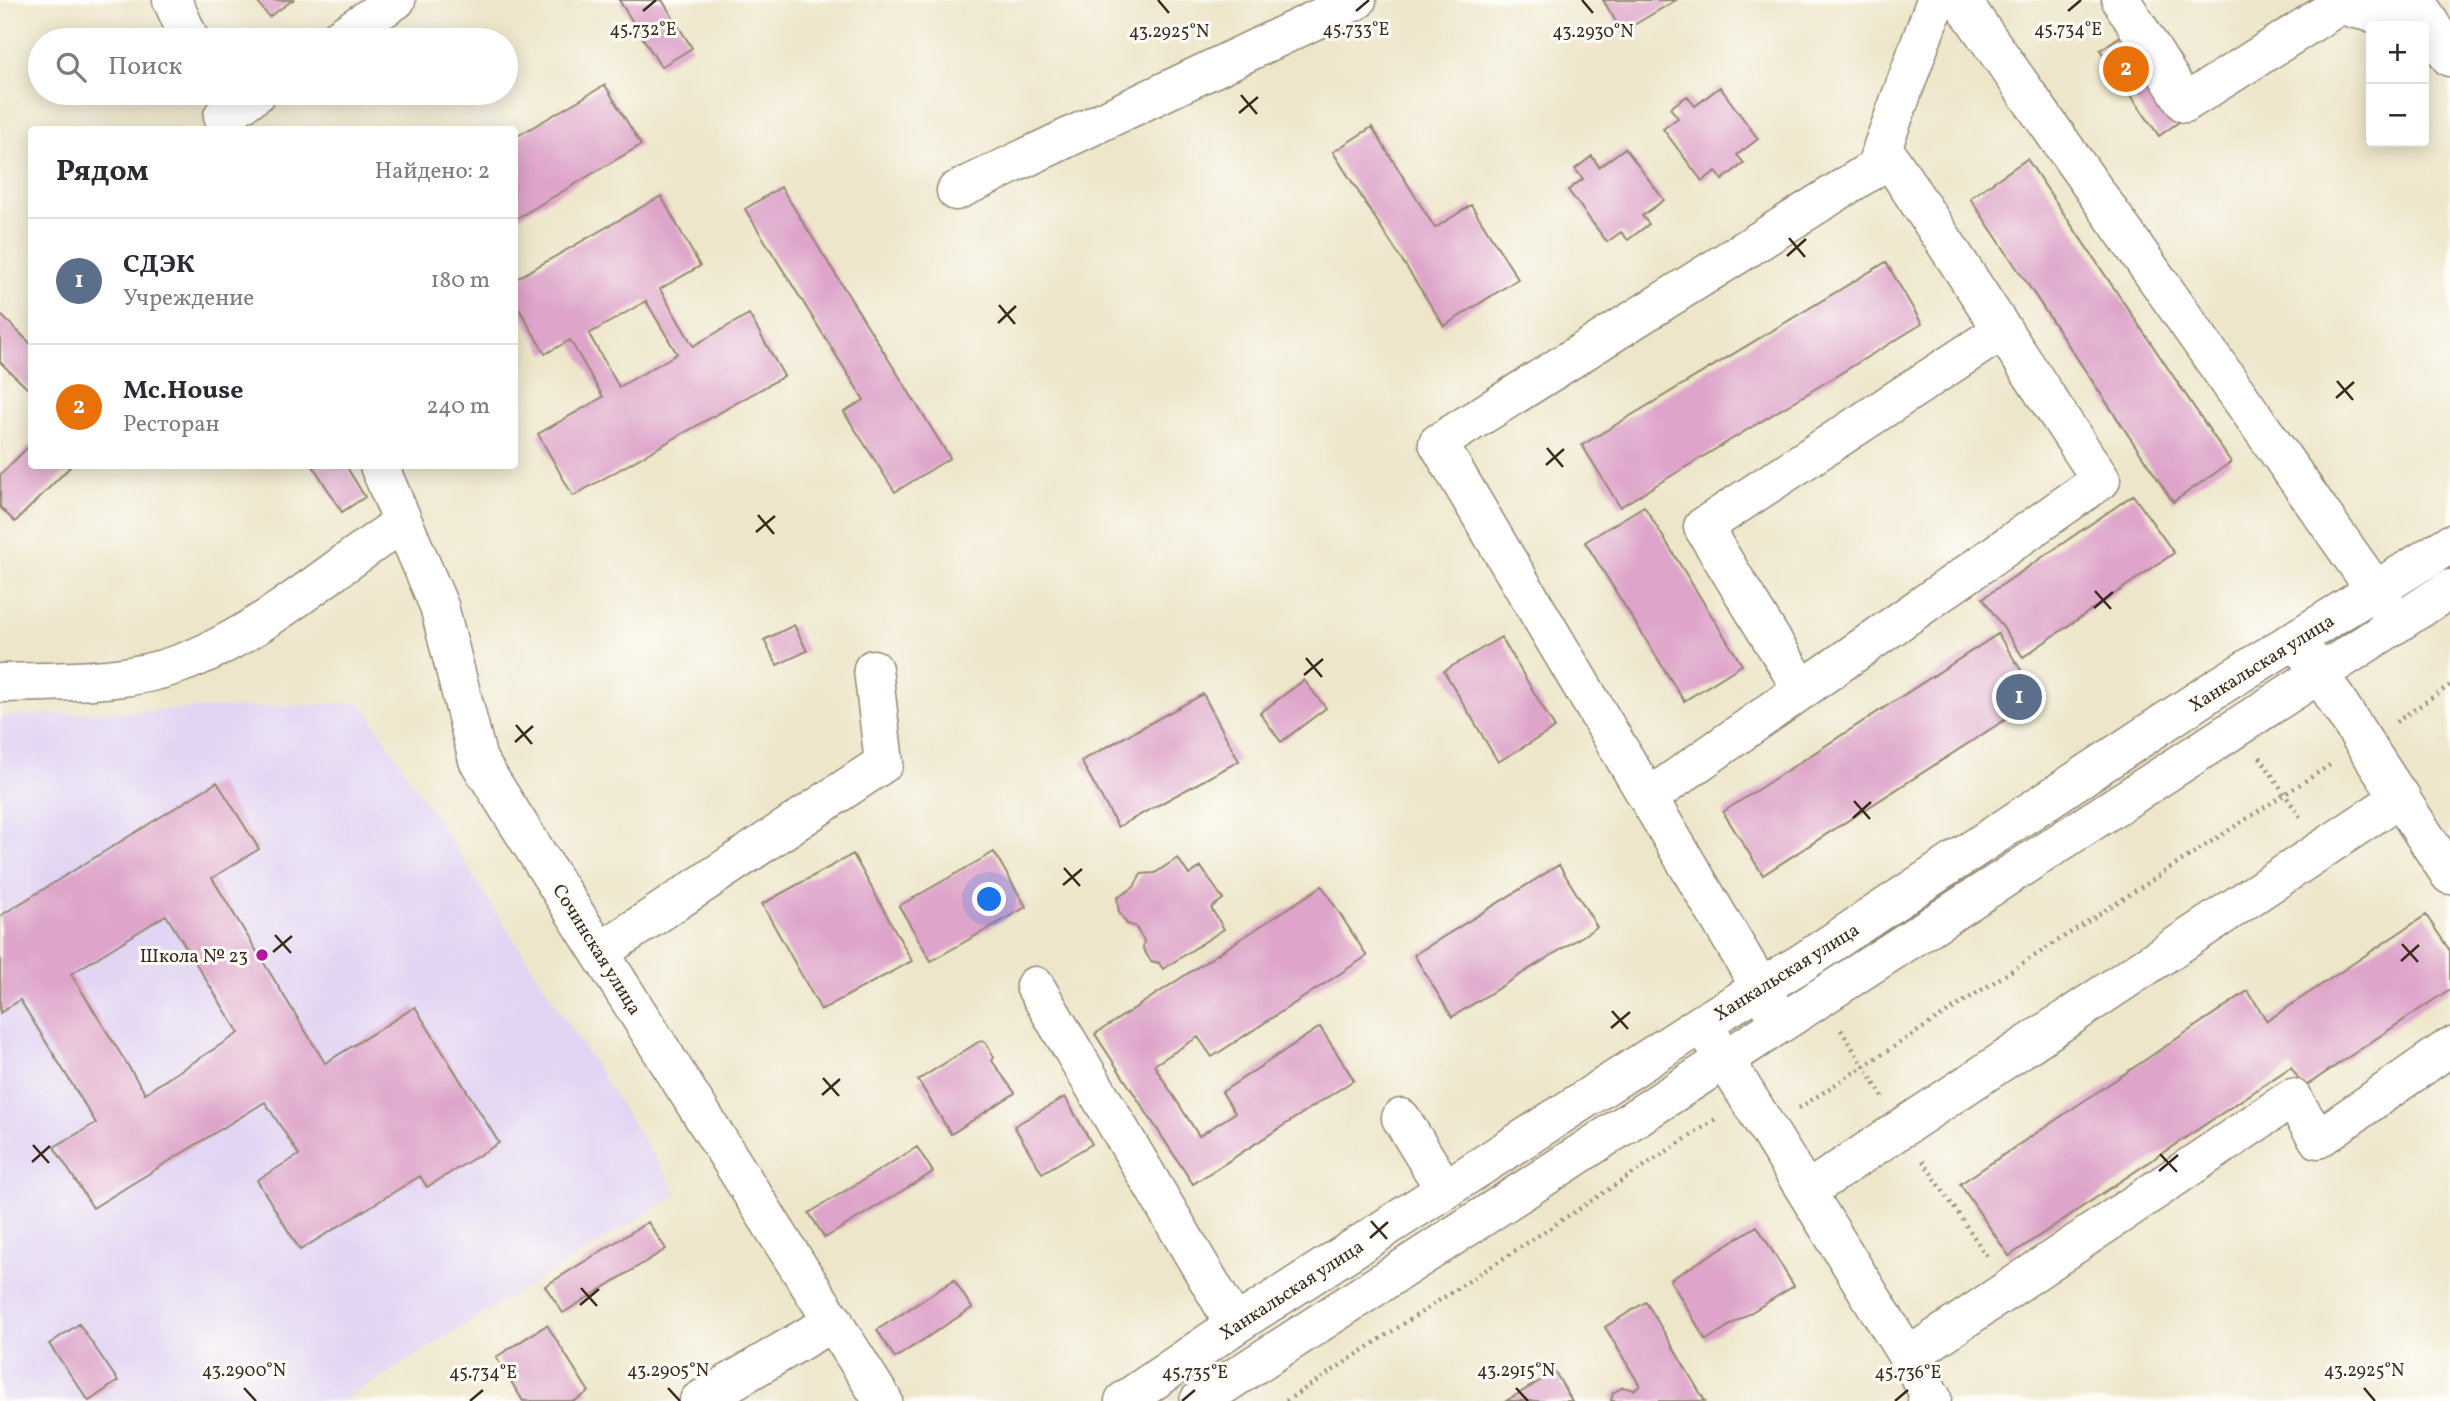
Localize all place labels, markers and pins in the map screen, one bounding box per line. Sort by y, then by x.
pin: 2 [2103,43,2149,95]
pin: 1 [1996,671,2042,723]
place label: Школа № 23 [140,944,248,970]
marker: Школа № 23 [254,947,270,963]

